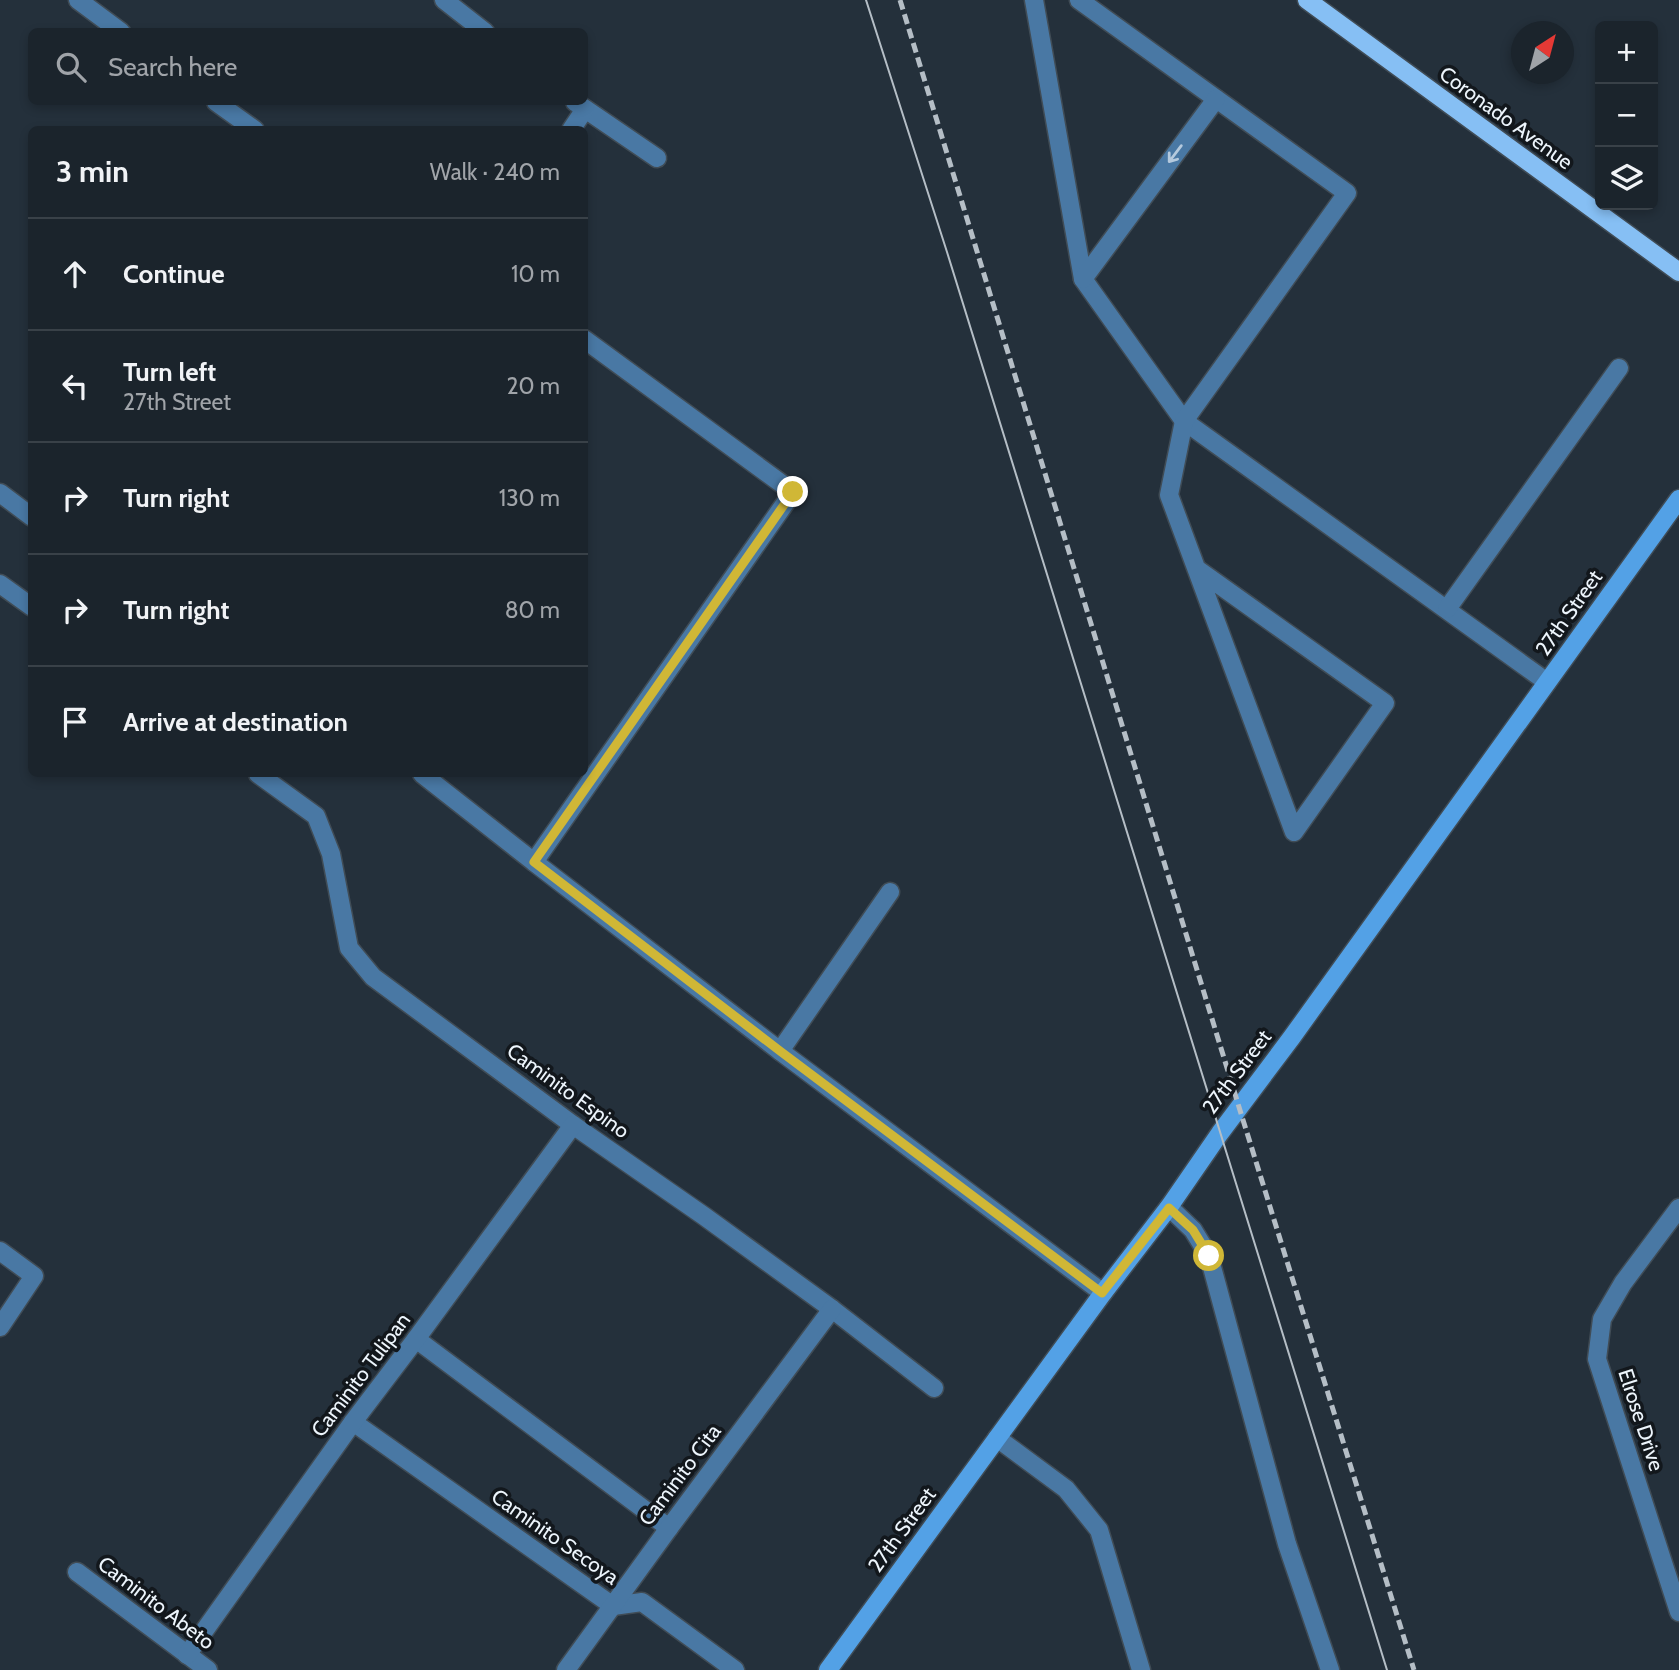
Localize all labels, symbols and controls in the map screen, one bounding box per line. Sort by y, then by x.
north arrow [1511,21,1574,84]
map controls [1595,21,1658,210]
button: + [1595,21,1658,84]
search box [28,28,588,105]
icon: search [52,48,90,86]
text: Search here [108,51,237,83]
street label: Coronado Avenue [1435,61,1578,174]
button: − [1595,84,1658,147]
one-way arrow [1168,144,1183,162]
button: layers [1595,147,1658,210]
text: 3 min [56,153,129,190]
text: Walk · 240 m [430,158,560,186]
icon: ahead [56,255,94,293]
text: Continue [123,258,225,290]
text: 10 m [511,260,560,288]
text: Turn left [123,356,216,388]
icon: left [56,367,94,405]
text: 20 m [507,372,560,400]
text: 27th Street [123,388,231,416]
route end [777,476,808,507]
icon: right [56,479,94,517]
text: Turn right [123,482,229,514]
text: 130 m [499,484,560,512]
street label: 27th Street [1530,565,1607,660]
icon: right [56,591,94,629]
text: Turn right [123,594,229,626]
text: 80 m [505,596,560,624]
icon: arrive [56,703,94,741]
text: Arrive at destination [123,706,348,738]
street label: 27th Street [1197,1025,1276,1119]
street label: Caminito Espino [502,1038,634,1143]
route start [1193,1240,1224,1271]
street label: Caminito Tulipan [306,1308,415,1442]
street label: Elrose Drive [1613,1366,1670,1474]
street label: Caminito Cita [633,1419,726,1530]
street label: 27th Street [862,1482,941,1577]
street label: Caminito Secoya [487,1483,624,1590]
street label: Caminito Abeto [93,1551,219,1654]

